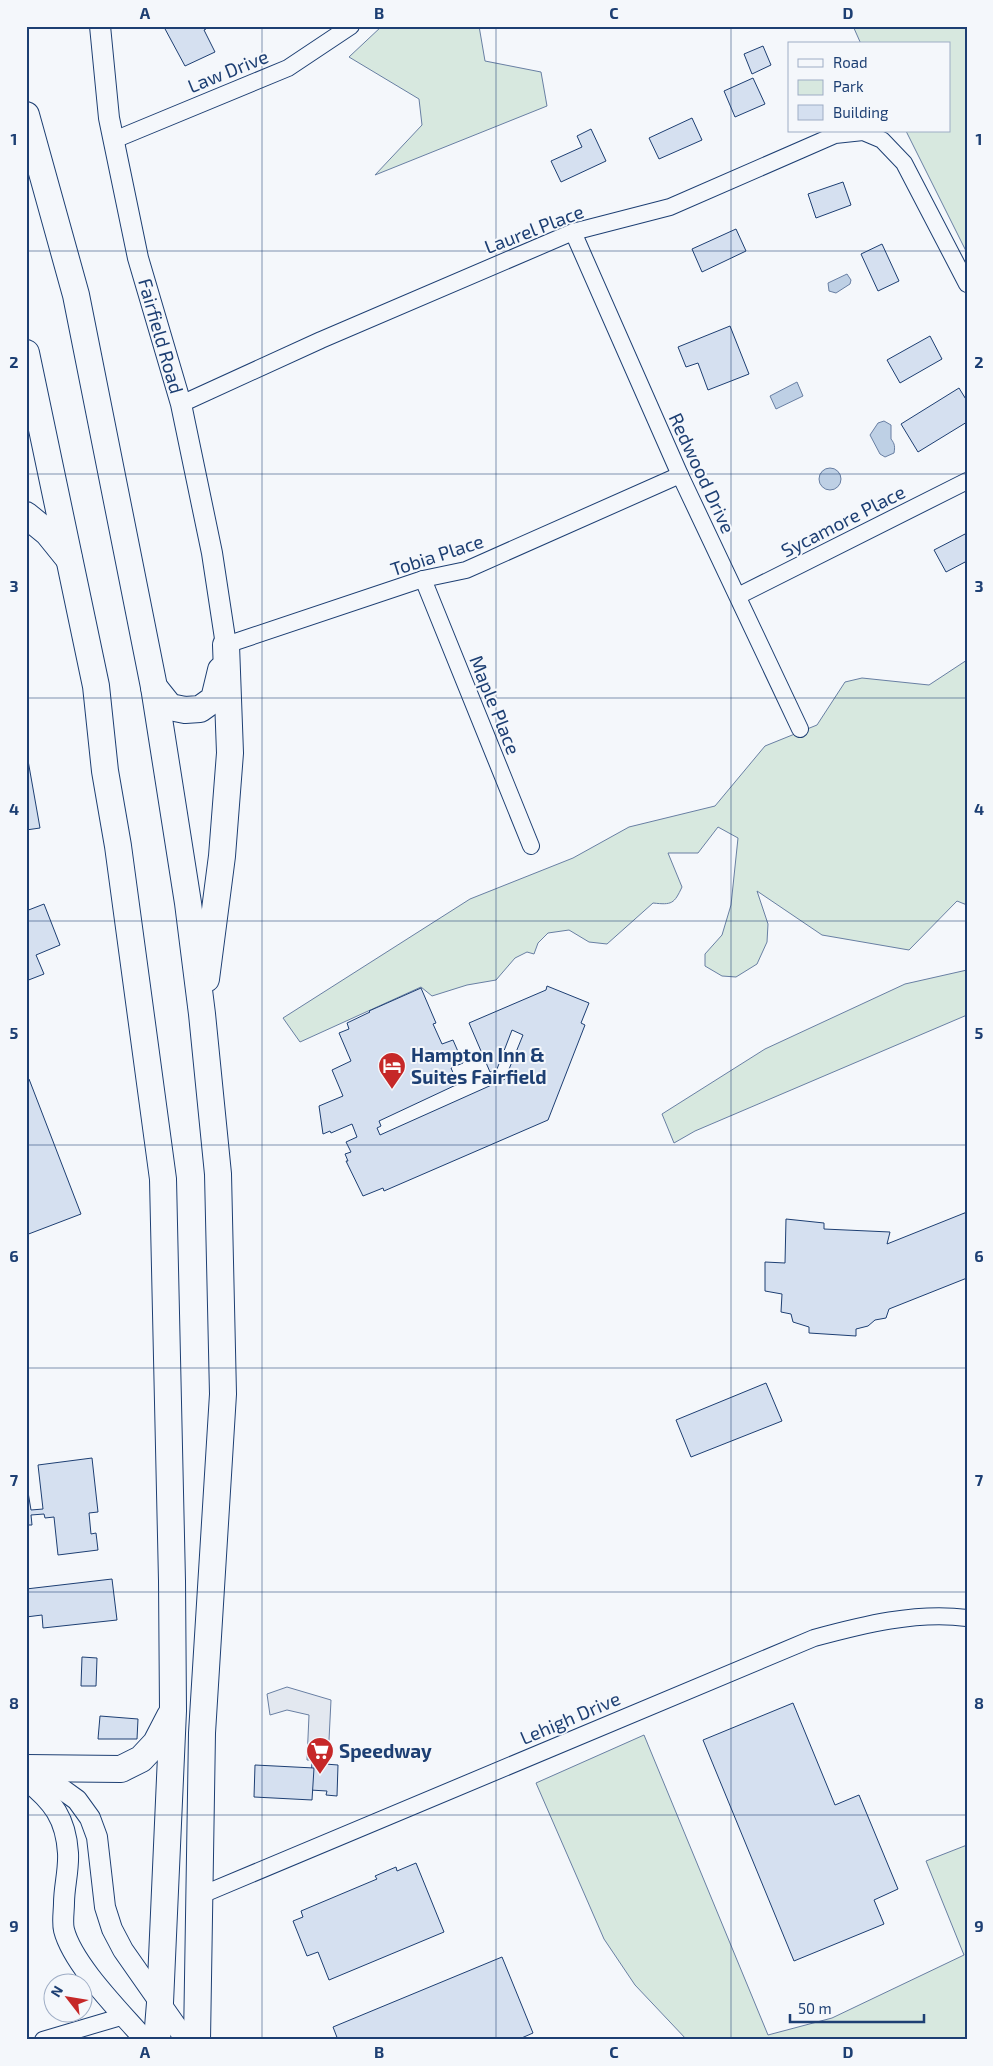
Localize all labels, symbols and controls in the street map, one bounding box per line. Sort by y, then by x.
text: A [140,3,151,22]
text: B [374,3,384,22]
text: C [609,3,619,22]
text: D [843,3,854,22]
legend [788,42,950,132]
street label: Law Drive [184,44,271,97]
text: Road [833,53,868,71]
text: Park [833,77,864,95]
text: Building [833,103,889,121]
text: 1 [11,129,17,148]
text: 1 [976,129,982,148]
street label: Laurel Place [481,199,587,258]
street label: Fairfield Road [134,276,189,396]
text: 2 [9,352,19,371]
text: 2 [974,352,984,371]
street label: Redwood Drive [665,409,740,537]
street label: Sycamore Place [777,479,909,562]
street label: Tobia Place [387,529,486,580]
text: 3 [9,576,19,595]
text: 3 [974,576,984,595]
street label: Maple Place [465,652,526,758]
text: 4 [9,799,19,818]
text: 4 [974,799,984,818]
text: 5 [10,1023,19,1042]
text: 5 [975,1023,984,1042]
place label: Hampton Inn & Suites Fairfield [411,1043,547,1088]
hotel icon: Hampton Inn & Suites Fairfield [377,1051,407,1090]
text: 6 [9,1246,19,1265]
text: 6 [974,1246,984,1265]
text: 7 [10,1470,19,1489]
text: 7 [975,1470,984,1489]
street label: Lehigh Drive [516,1686,623,1749]
text: 8 [9,1693,19,1712]
text: 8 [974,1693,984,1712]
supermarket icon: Speedway [305,1736,335,1775]
place label: Speedway [339,1739,432,1763]
text: 9 [9,1916,19,1935]
text: 9 [974,1916,984,1935]
north arrow [42,1974,92,2024]
text: N [47,1982,66,2000]
scale bar [790,1991,924,2023]
text: 50 m [798,1999,832,2017]
text: A [140,2042,151,2061]
text: B [374,2042,384,2061]
text: C [609,2042,619,2061]
text: D [843,2042,854,2061]

